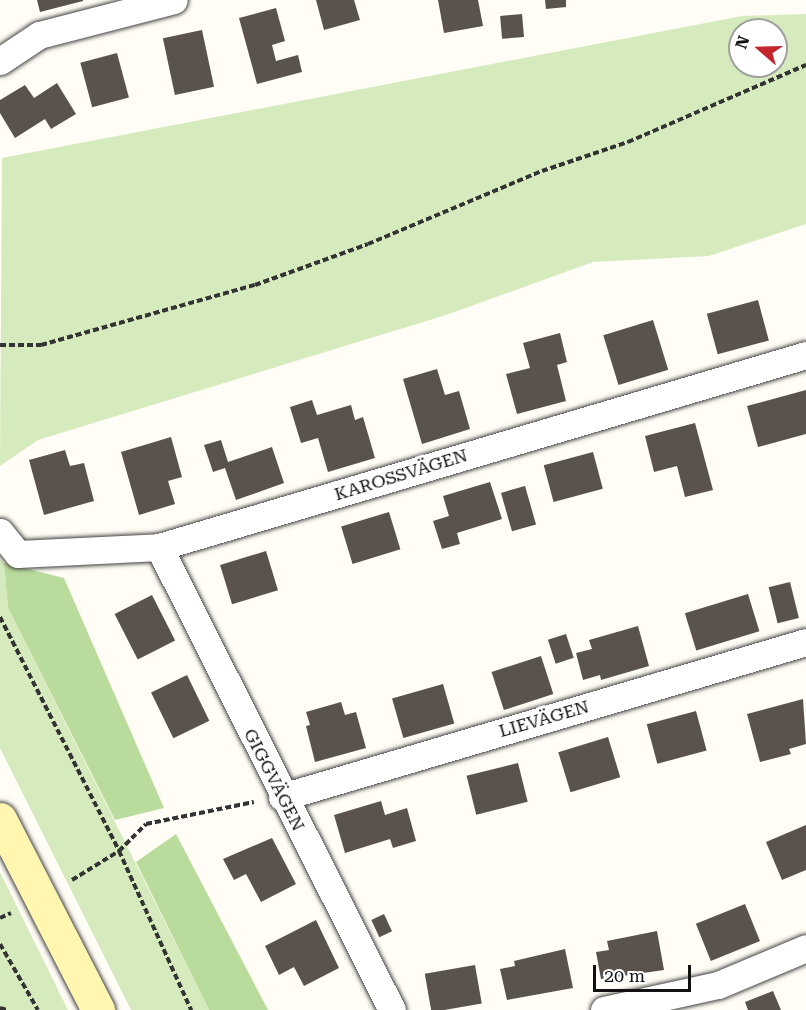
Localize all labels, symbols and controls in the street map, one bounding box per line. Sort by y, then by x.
north arrow [728,18,788,78]
text: N [731,33,754,51]
street label: KAROSSVÄGEN [332,444,470,506]
street label: LIEVÄGEN [496,696,592,742]
street label: GIGGVÄGEN [239,725,309,835]
scale bar [596,953,694,991]
text: 20 m [604,965,645,986]

